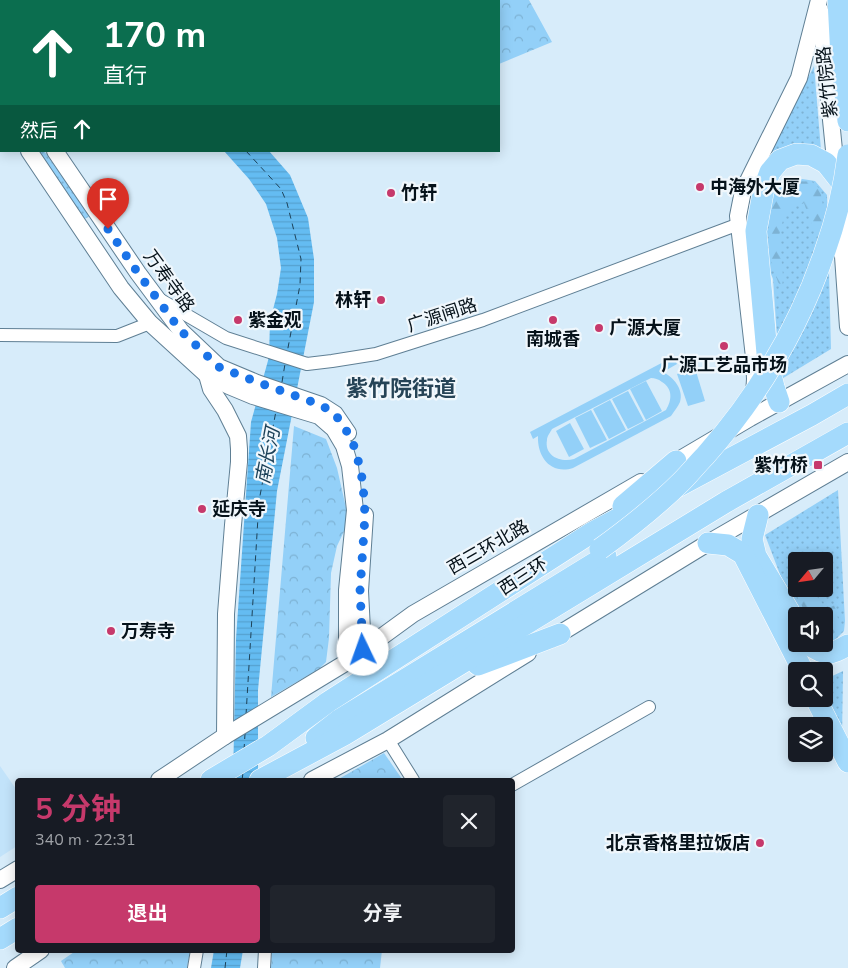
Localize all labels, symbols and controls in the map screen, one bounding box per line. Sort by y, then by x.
text: 170 m [103,12,206,59]
icon: ahead [20,20,85,85]
street label: 紫竹院路 [811,45,843,119]
text: 直行 [103,61,147,91]
icon: ahead [68,115,96,143]
text: 然后 [20,118,58,144]
place label: 中海外大厦 [710,175,800,199]
pin [87,178,129,229]
place label: 竹轩 [401,181,437,205]
marker: 中海外大厦 [694,181,706,193]
icon: arrive [94,185,122,213]
marker: 竹轩 [385,187,397,199]
street label: 万寿寺路 [138,245,200,317]
place label: 林轩 [335,288,371,312]
street label: 广源闸路 [404,292,480,338]
marker: 林轩 [375,294,387,306]
place label: 紫金观 [248,308,302,332]
marker: 紫金观 [232,314,244,326]
marker: 南城香 [547,314,559,326]
place label: 广源大厦 [609,316,681,340]
marker: 广源大厦 [593,322,605,334]
place label: 南城香 [526,327,580,351]
marker: 广源工艺品市场 [718,340,730,352]
place label: 广源工艺品市场 [661,353,787,377]
district label: 紫竹院街道 [346,374,456,404]
water label: 南长河 [250,422,287,486]
place label: 紫竹桥 [754,453,808,477]
marker: 紫竹桥 [812,459,824,471]
place label: 延庆寺 [212,497,266,521]
marker: 延庆寺 [196,503,208,515]
street label: 西三环北路 [444,515,532,579]
street label: 西三环 [494,552,552,600]
north arrow [788,552,832,598]
map controls [788,552,833,762]
button: sound [788,607,833,652]
place label: 万寿寺 [121,619,175,643]
position arrow [336,623,388,675]
marker: 万寿寺 [105,625,117,637]
button: search [788,662,833,707]
button: layers [788,717,833,762]
text: 5 分钟 [35,789,121,830]
button: close [443,795,495,847]
text: 340 m · 22:31 [35,829,136,851]
place label: 北京香格里拉饭店 [606,831,750,855]
marker: 北京香格里拉饭店 [754,837,766,849]
button: 退出 [35,885,260,943]
button: 分享 [270,885,495,943]

